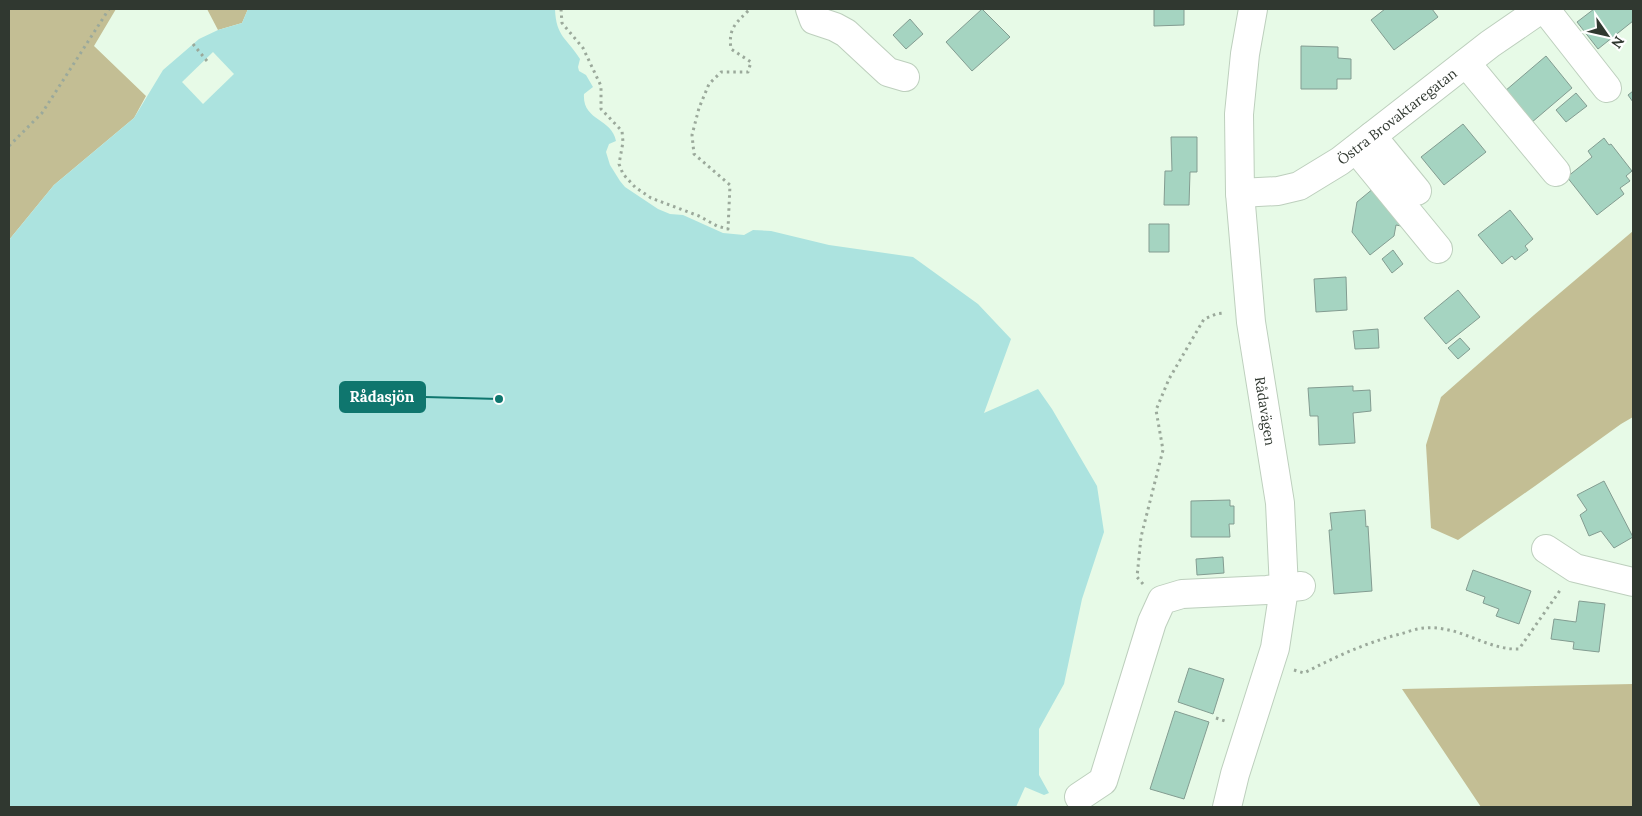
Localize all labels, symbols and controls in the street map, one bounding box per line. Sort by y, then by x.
north arrow [1582,10,1632,60]
text: N [1607,33,1628,52]
street label: Östra Brovaktaregatan [1334,64,1461,169]
street label: Rådavägen [1251,375,1279,447]
callout: Rådasjön [340,382,425,412]
text: Rådasjön [350,387,415,406]

